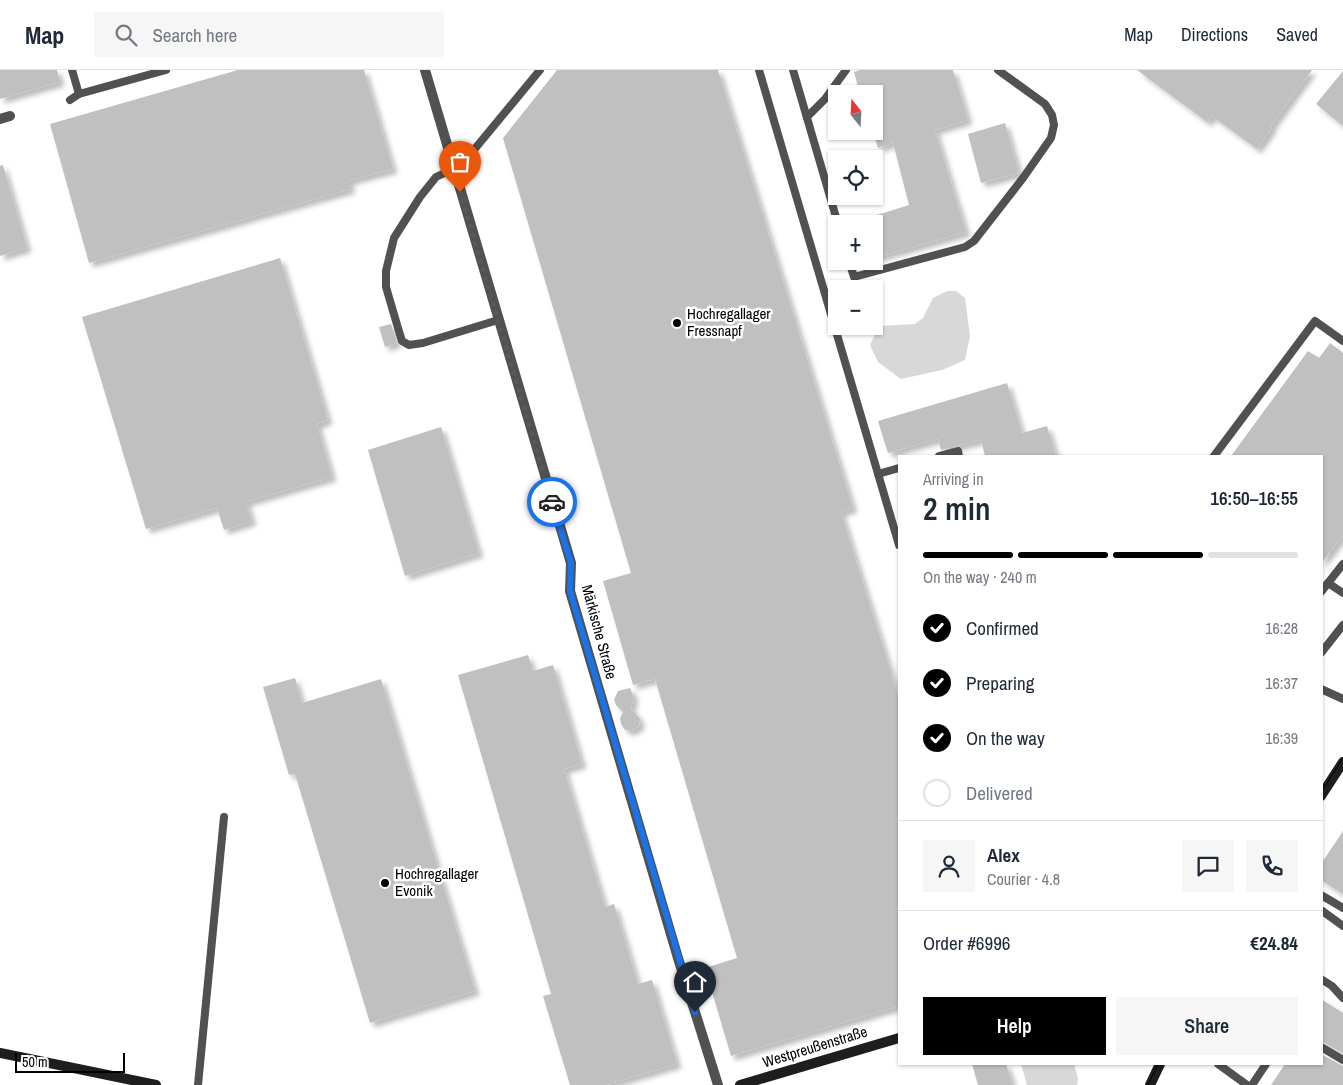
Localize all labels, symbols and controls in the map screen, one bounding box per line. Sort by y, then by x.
search box [94,12,444,57]
text: Map [25,19,64,51]
icon: search [112,21,140,49]
text: Search here [152,22,237,48]
text: Map [1124,22,1153,47]
text: Directions [1181,22,1248,47]
text: Saved [1276,22,1318,47]
north arrow [828,85,882,140]
map controls [828,85,883,335]
pin [439,141,481,192]
icon: bag [446,148,474,176]
button: locate [828,150,883,205]
button: + [828,215,883,270]
button: − [828,280,883,335]
place label: Hochregallager Fressnapf [687,303,770,341]
marker: Hochregallager Fressnapf [671,317,683,329]
text: Arriving in [923,468,984,490]
courier [527,477,577,527]
text: 16:50–16:55 [1210,485,1298,511]
text: 2 min [923,487,991,530]
icon: car [538,488,566,516]
text: On the way · 240 m [923,566,1037,588]
street label: Märkische Straße [577,582,622,682]
icon: check [923,614,951,642]
text: Confirmed [966,615,1039,641]
text: 16:28 [1265,617,1298,639]
icon: check [923,669,951,697]
text: Preparing [966,670,1034,696]
text: 16:37 [1265,672,1298,694]
icon: check [923,724,951,752]
text: On the way [966,725,1045,751]
text: 16:39 [1265,727,1298,749]
text: Delivered [966,780,1033,806]
button: person [923,840,975,892]
button: chat [1182,840,1234,892]
button: phone [1246,840,1298,892]
text: Alex [987,842,1020,868]
place label: Hochregallager Evonik [395,863,478,901]
text: Courier · 4.8 [987,868,1060,890]
marker: Hochregallager Evonik [379,877,391,889]
text: Order #6996 [923,930,1010,956]
text: €24.84 [1250,930,1298,956]
pin [674,961,716,1012]
icon: home [681,968,709,996]
button: Help [923,997,1106,1055]
button: Share [1116,997,1298,1055]
street label: Westpreußenstraße [760,1021,870,1072]
scale bar [15,1050,125,1073]
text: 50 m [22,1053,48,1071]

